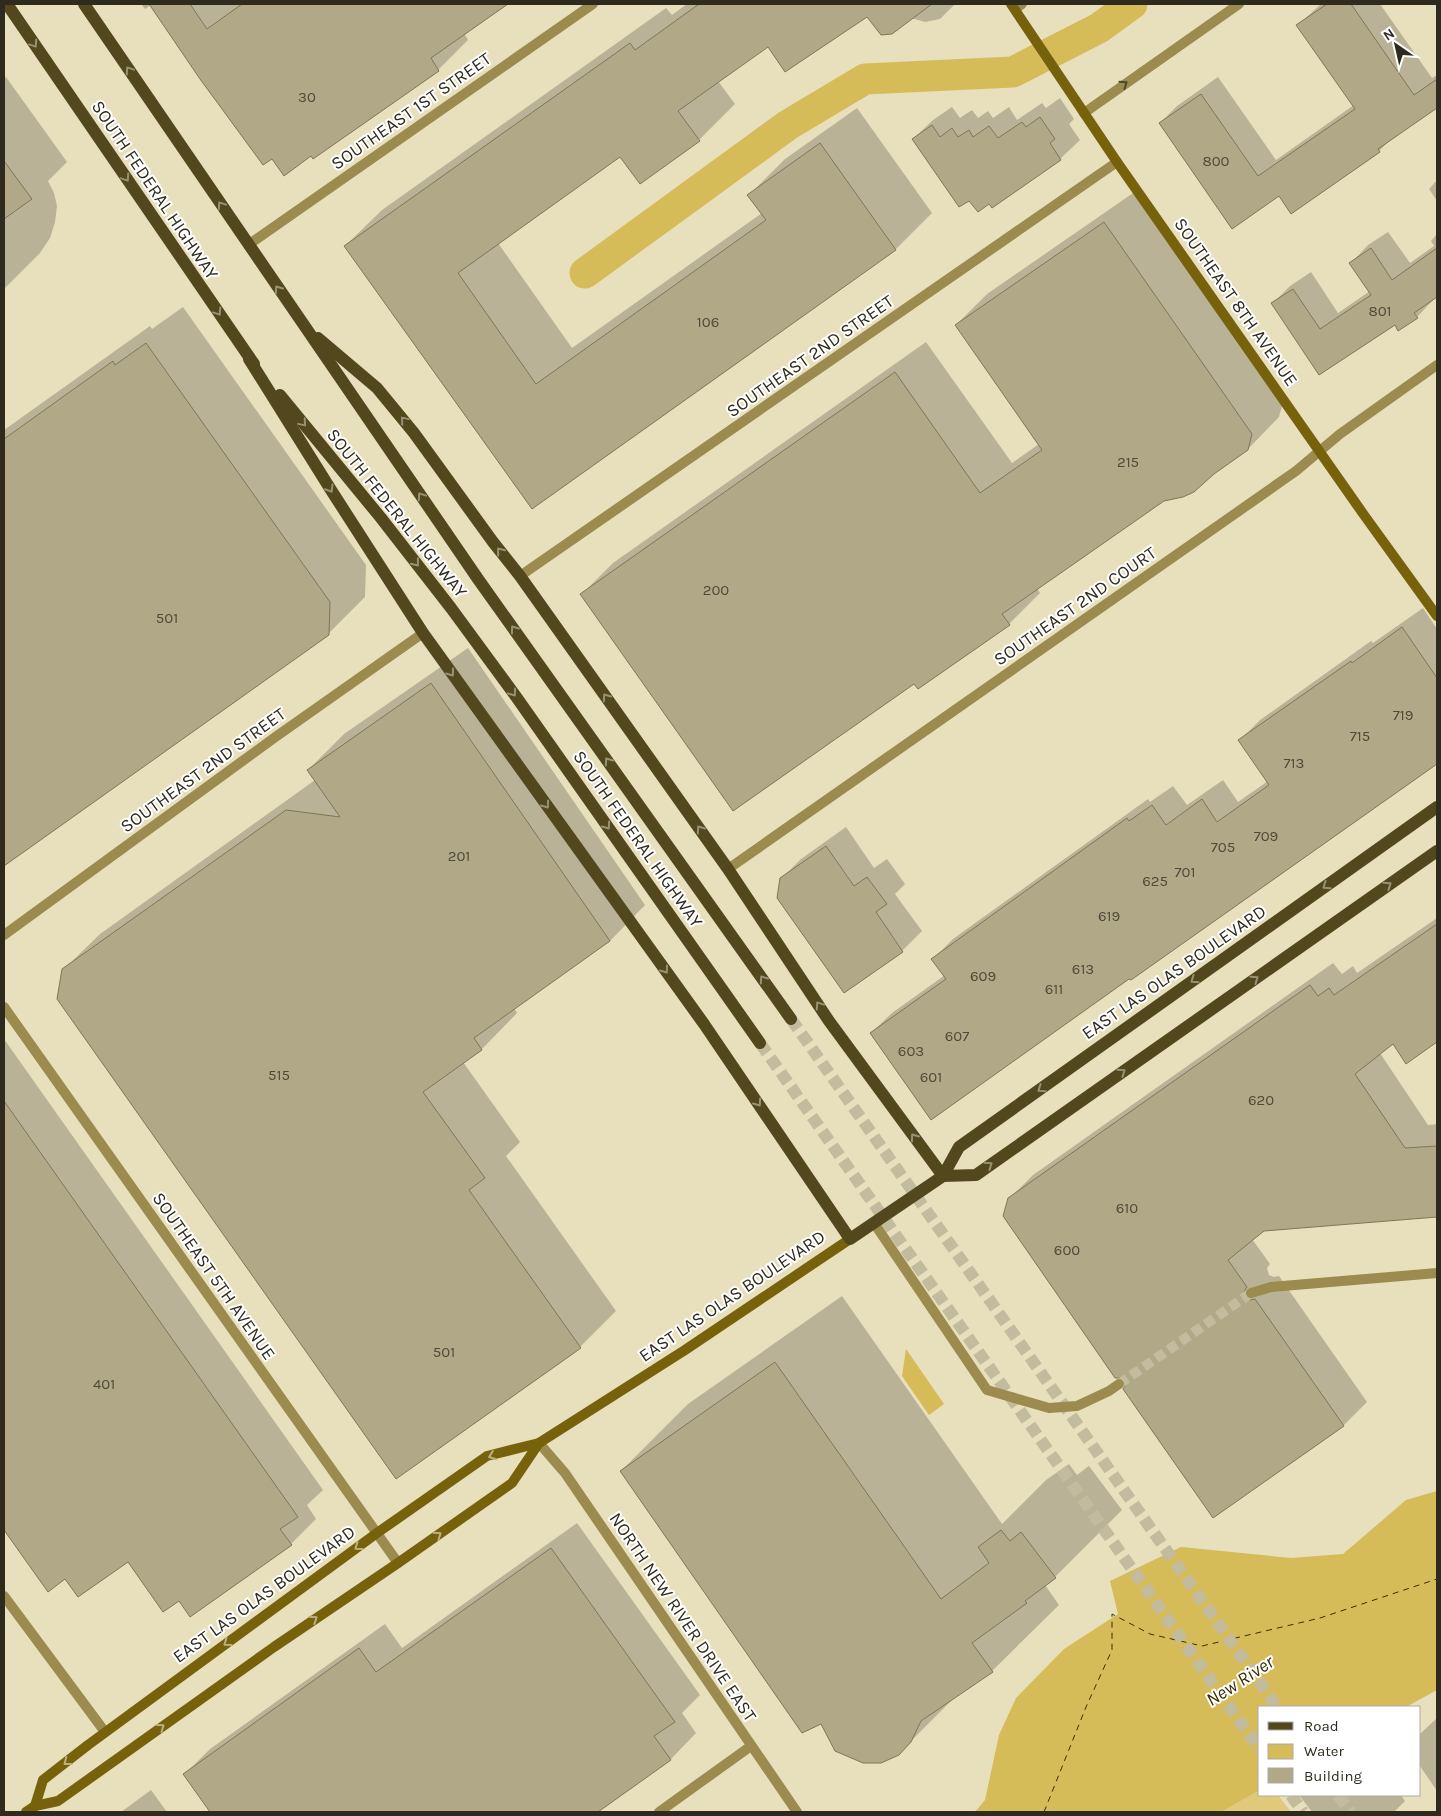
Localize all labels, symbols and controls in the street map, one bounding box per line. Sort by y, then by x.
north arrow [1371,20,1421,70]
text: N [1380,25,1398,44]
one-way arrow [28,38,37,48]
street label: SOUTHEAST 1ST STREET [327,47,495,175]
one-way arrow [126,67,135,76]
one-way arrow [1118,82,1127,90]
house number: 30 [298,88,316,106]
street label: SOUTH FEDERAL HIGHWAY [87,96,223,284]
house number: 800 [1202,152,1230,170]
one-way arrow [120,172,129,182]
one-way arrow [218,201,227,210]
street label: SOUTHEAST 8TH AVENUE [1169,214,1303,390]
one-way arrow [275,285,284,294]
street label: SOUTHEAST 2ND STREET [722,290,898,422]
house number: 801 [1368,302,1392,320]
one-way arrow [212,306,221,316]
house number: 106 [697,313,719,331]
one-way arrow [401,417,410,426]
one-way arrow [297,418,306,427]
street label: SOUTH FEDERAL HIGHWAY [322,424,472,602]
house number: 215 [1117,453,1139,471]
one-way arrow [324,484,334,493]
one-way arrow [418,492,427,502]
street label: SOUTHEAST 2ND COURT [990,542,1160,670]
one-way arrow [498,548,506,557]
one-way arrow [410,557,419,567]
house number: 200 [703,581,729,599]
house number: 501 [156,609,178,627]
one-way arrow [511,625,520,635]
one-way arrow [445,667,454,676]
one-way arrow [507,687,516,697]
one-way arrow [603,693,612,703]
street label: SOUTHEAST 2ND STREET [116,703,290,837]
house number: 719 [1393,706,1413,724]
house number: 715 [1350,727,1370,745]
street label: SOUTH FEDERAL HIGHWAY [568,746,708,932]
house number: 713 [1284,754,1304,772]
one-way arrow [605,757,614,767]
one-way arrow [540,799,549,809]
one-way arrow [601,820,610,830]
one-way arrow [697,825,706,835]
house number: 709 [1254,827,1278,845]
house number: 705 [1211,838,1235,856]
house number: 201 [448,847,470,865]
house number: 701 [1175,863,1195,881]
house number: 625 [1142,872,1168,890]
one-way arrow [1322,880,1332,889]
one-way arrow [1382,882,1392,891]
street label: EAST LAS OLAS BOULEVARD [1078,900,1270,1044]
house number: 619 [1098,907,1120,925]
house number: 613 [1072,960,1094,978]
one-way arrow [659,964,668,974]
house number: 609 [970,967,996,985]
one-way arrow [1190,974,1199,983]
one-way arrow [760,975,769,985]
one-way arrow [1249,976,1258,984]
house number: 611 [1045,980,1063,998]
one-way arrow [816,1001,825,1011]
house number: 607 [945,1027,969,1045]
house number: 603 [898,1042,924,1060]
house number: 515 [268,1066,290,1084]
house number: 601 [920,1068,942,1086]
one-way arrow [1116,1069,1126,1078]
one-way arrow [1037,1083,1046,1092]
house number: 620 [1248,1091,1274,1109]
one-way arrow [752,1097,761,1107]
one-way arrow [912,1134,920,1143]
one-way arrow [983,1162,993,1171]
street label: SOUTHEAST 5TH AVENUE [148,1188,280,1364]
house number: 610 [1116,1199,1138,1217]
street label: EAST LAS OLAS BOULEVARD [635,1225,829,1367]
house number: 600 [1054,1241,1080,1259]
house number: 501 [433,1343,455,1361]
house number: 401 [93,1375,115,1393]
one-way arrow [488,1450,496,1460]
street label: NORTH NEW RIVER DRIVE EAST [605,1508,761,1726]
street label: EAST LAS OLAS BOULEVARD [169,1520,359,1668]
one-way arrow [432,1532,441,1541]
one-way arrow [354,1541,364,1550]
one-way arrow [309,1616,318,1625]
one-way arrow [223,1637,232,1646]
water label: New River [1202,1650,1279,1711]
legend [1258,1706,1421,1796]
text: Road [1304,1717,1339,1735]
one-way arrow [156,1724,165,1734]
text: Water [1304,1742,1345,1760]
one-way arrow [63,1756,72,1765]
text: Building [1304,1767,1362,1785]

